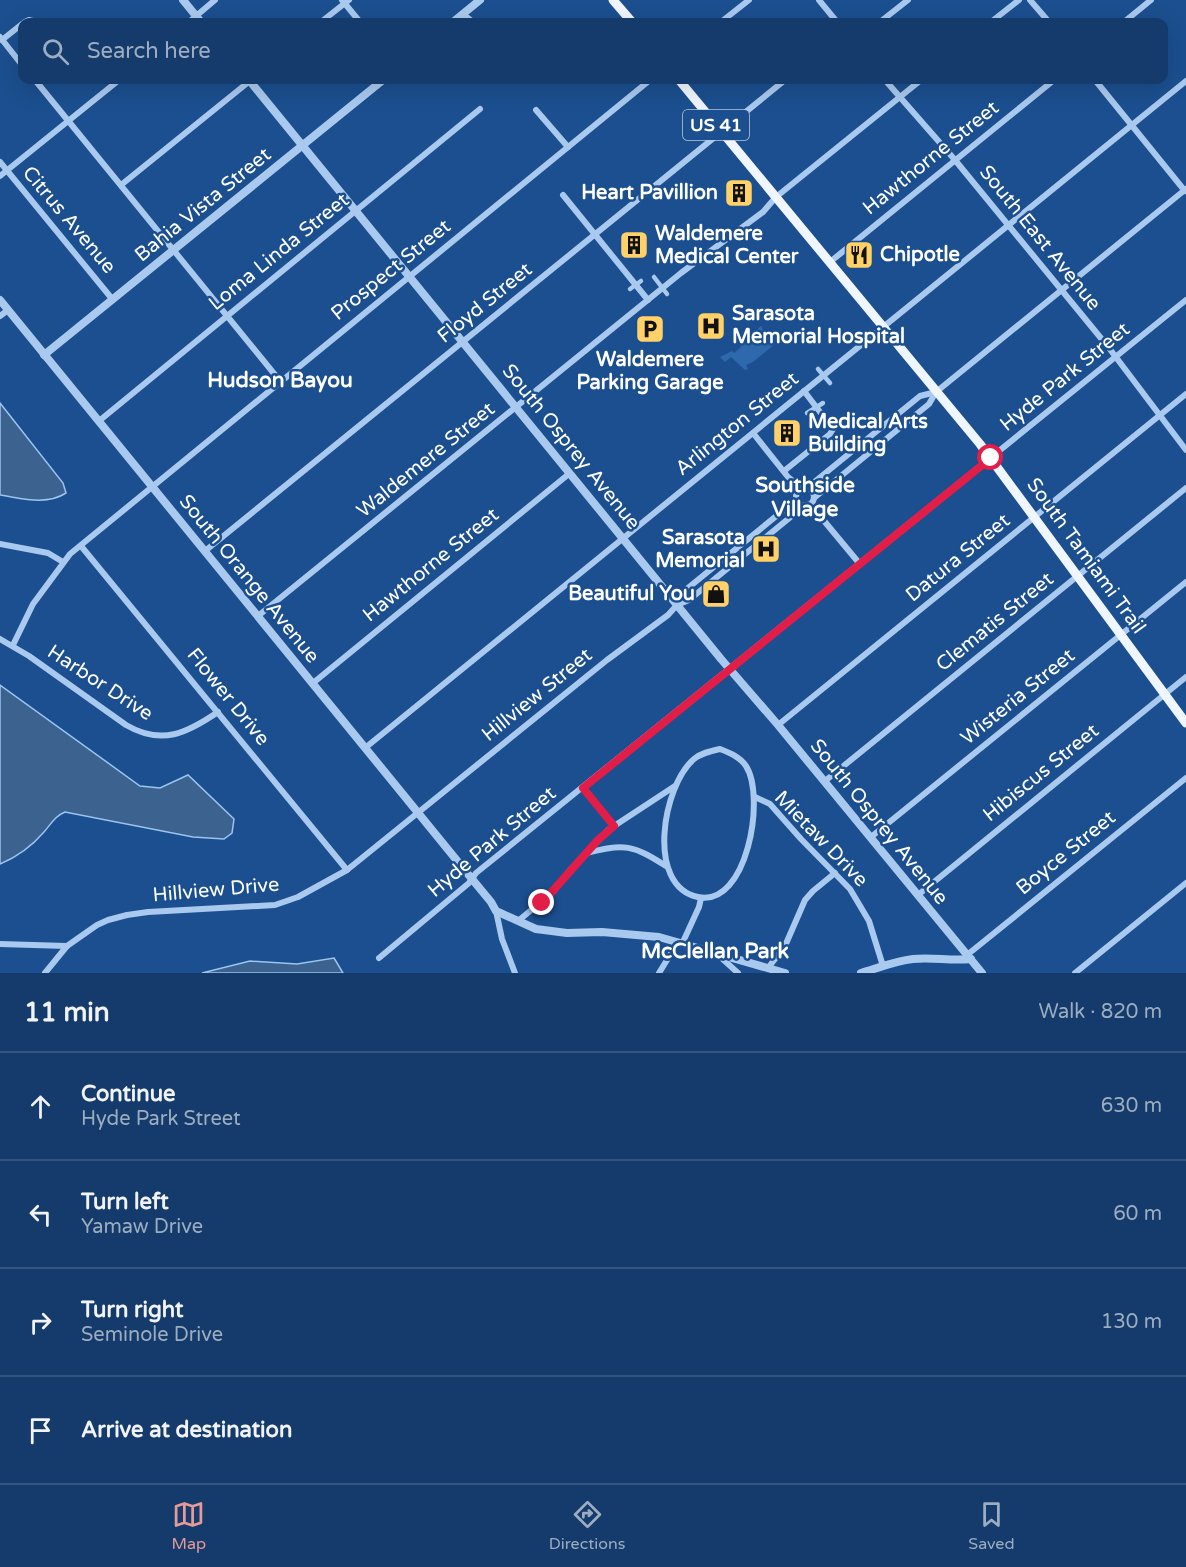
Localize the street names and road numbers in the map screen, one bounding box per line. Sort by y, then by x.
street label: Hawthorne Street [858,96,1004,220]
road number: US 41 [683,110,749,140]
street label: Bahia Vista Street [130,143,276,267]
street label: Citrus Avenue [17,161,121,279]
street label: South East Avenue [974,161,1106,315]
street label: Loma Linda Street [204,188,354,316]
street label: Prospect Street [326,214,456,326]
street label: Floyd Street [433,257,537,348]
street label: Hyde Park Street [995,317,1135,437]
street label: South Osprey Avenue [497,359,645,535]
street label: Arlington Street [671,367,804,481]
street label: Waldemere Street [352,397,500,523]
street label: South Tamiami Trail [1021,474,1151,638]
street label: South Orange Avenue [174,490,324,668]
street label: Hawthorne Street [358,503,504,627]
street label: Datura Street [901,509,1015,607]
street label: Clematis Street [931,567,1059,677]
street label: Harbor Drive [43,640,157,726]
street label: Hillview Street [477,643,597,747]
street label: Flower Drive [181,644,275,750]
street label: Wisteria Street [956,644,1080,750]
street label: Hibiscus Street [978,719,1104,827]
street label: South Osprey Avenue [805,734,953,910]
street label: Hyde Park Street [423,781,561,903]
street label: Mietaw Drive [769,786,873,892]
street label: Boyce Street [1012,805,1121,900]
street label: Hillview Drive [152,873,280,907]

